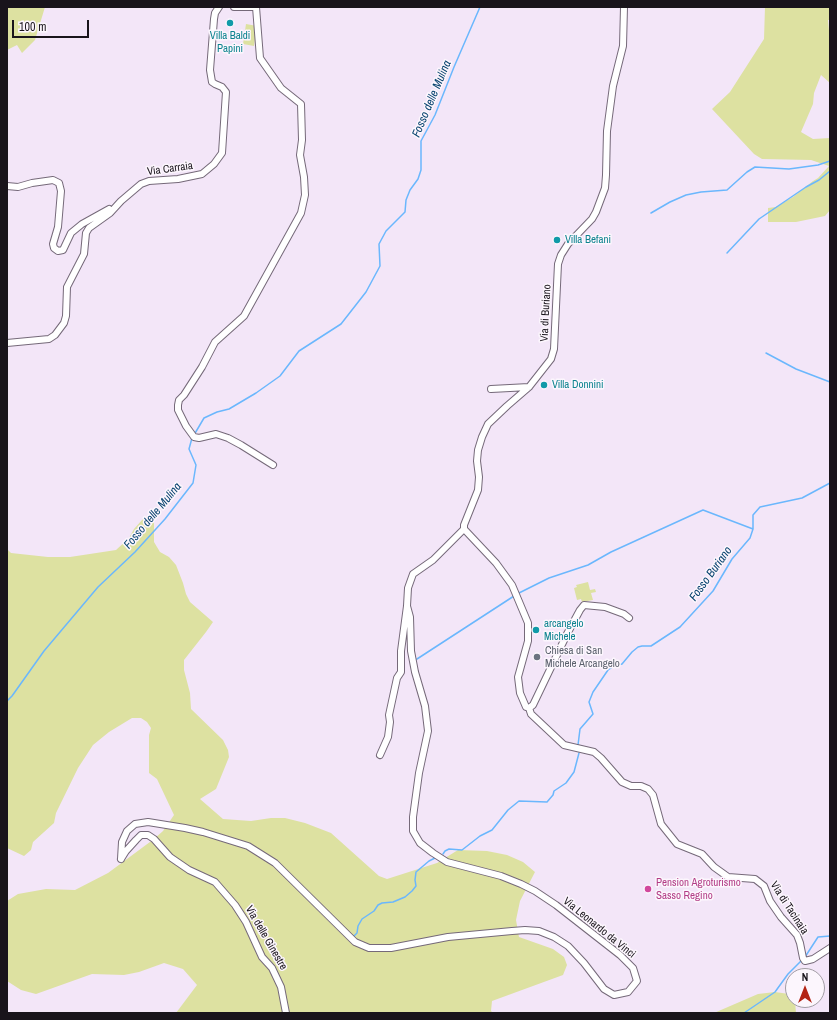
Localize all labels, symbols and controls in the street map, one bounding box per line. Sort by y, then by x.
scale bar [14,12,91,38]
marker: Villa Baldi Papini [225,18,235,28]
text: 100 m [19,19,46,35]
place label: Villa Baldi Papini [210,29,250,55]
water label: Fosso delle Mulina [409,58,455,140]
street label: Via Carraia [146,159,194,179]
place label: Villa Befani [565,233,611,247]
marker: Villa Befani [552,235,562,245]
street label: Via di Buriano [538,284,554,342]
place label: Villa Donnini [552,378,603,392]
marker: Villa Donnini [539,380,549,390]
water label: Fosso delle Mulina [121,480,185,552]
water label: Fosso Buriano [686,544,736,604]
place label: arcangelo Michele [544,617,584,643]
marker: arcangelo Michele [531,625,541,635]
place label: Chiesa di San Michele Arcangelo [545,644,620,670]
marker: Chiesa di San Michele Arcangelo [532,652,542,662]
place label: Pension Agroturismo Sasso Regino [656,876,741,902]
street label: Via di Tacinaia [767,879,811,937]
marker: Pension Agroturismo Sasso Regino [643,884,653,894]
street label: Via Leonardo da Vinci [560,895,638,961]
street label: Via delle Ginestre [242,904,290,972]
north arrow [785,968,825,1008]
text: N [802,970,808,984]

